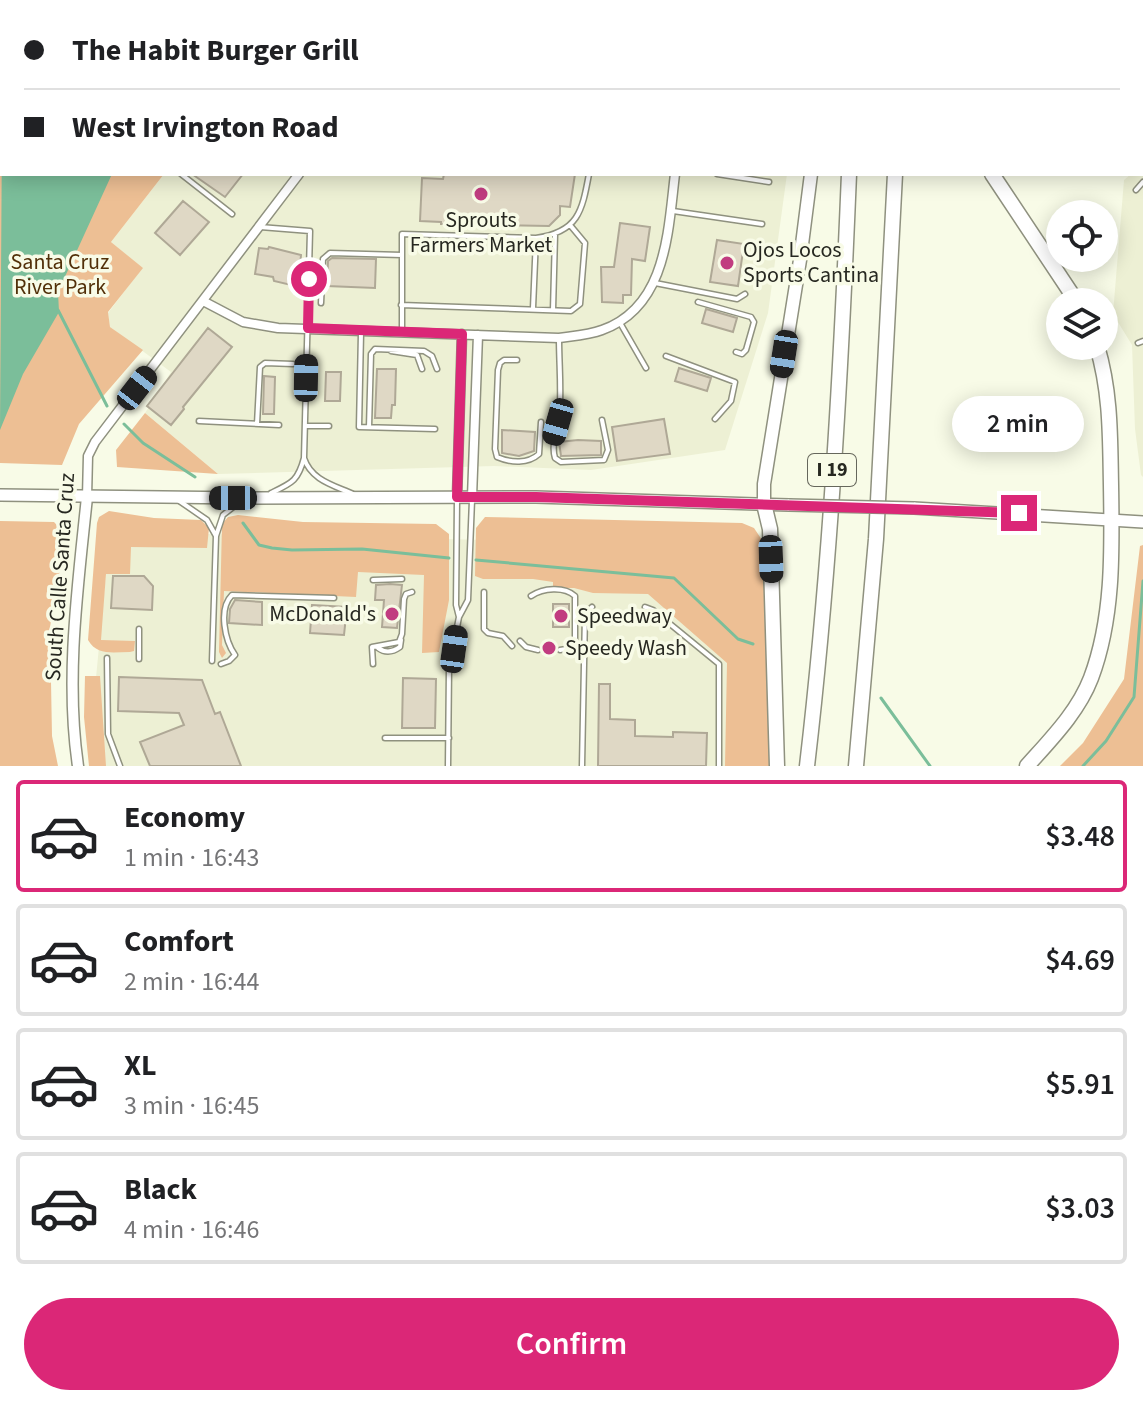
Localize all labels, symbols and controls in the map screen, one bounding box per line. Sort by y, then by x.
text: The Habit Burger Grill [72,29,359,72]
text: West Irvington Road [72,106,339,149]
marker: Sprouts Farmers Market [472,185,490,203]
map controls [1046,200,1118,360]
button: locate [1046,200,1118,272]
place label: Sprouts Farmers Market [410,204,553,261]
place label: Ojos Locos Sports Cantina [743,234,879,291]
park label: Santa Cruz River Park [11,246,109,303]
marker: Ojos Locos Sports Cantina [718,254,736,272]
route start [291,261,327,297]
button: layers [1046,288,1118,360]
car [768,328,800,380]
car [294,354,318,402]
car [113,362,161,414]
car [540,396,576,448]
callout: 2 min [953,397,1085,453]
text: 2 min [987,405,1049,442]
road number: I 19 [808,454,856,486]
street label: South Calle Santa Cruz [37,472,83,682]
car [209,486,257,510]
route end [1001,495,1037,531]
car [758,535,784,583]
place label: McDonald's [269,598,376,630]
place label: Speedway [577,600,673,632]
marker: McDonald's [383,605,401,623]
marker: Speedway [552,607,570,625]
car [439,624,469,674]
place label: Speedy Wash [565,632,687,664]
marker: Speedy Wash [540,639,558,657]
text: Economy [124,796,245,839]
icon: car [28,800,100,872]
text: $3.48 [1045,815,1115,858]
text: 1 min · 16:43 [124,839,259,876]
text: Comfort [124,920,234,963]
icon: car [28,924,100,996]
text: $4.69 [1045,939,1115,982]
text: 2 min · 16:44 [124,963,259,1000]
text: XL [124,1044,157,1087]
icon: car [28,1048,100,1120]
text: $5.91 [1045,1063,1115,1106]
text: 3 min · 16:45 [124,1087,259,1124]
text: Black [124,1168,197,1211]
icon: car [28,1172,100,1244]
text: $3.03 [1045,1187,1115,1230]
text: 4 min · 16:46 [124,1211,259,1248]
button: Confirm [24,1298,1119,1390]

